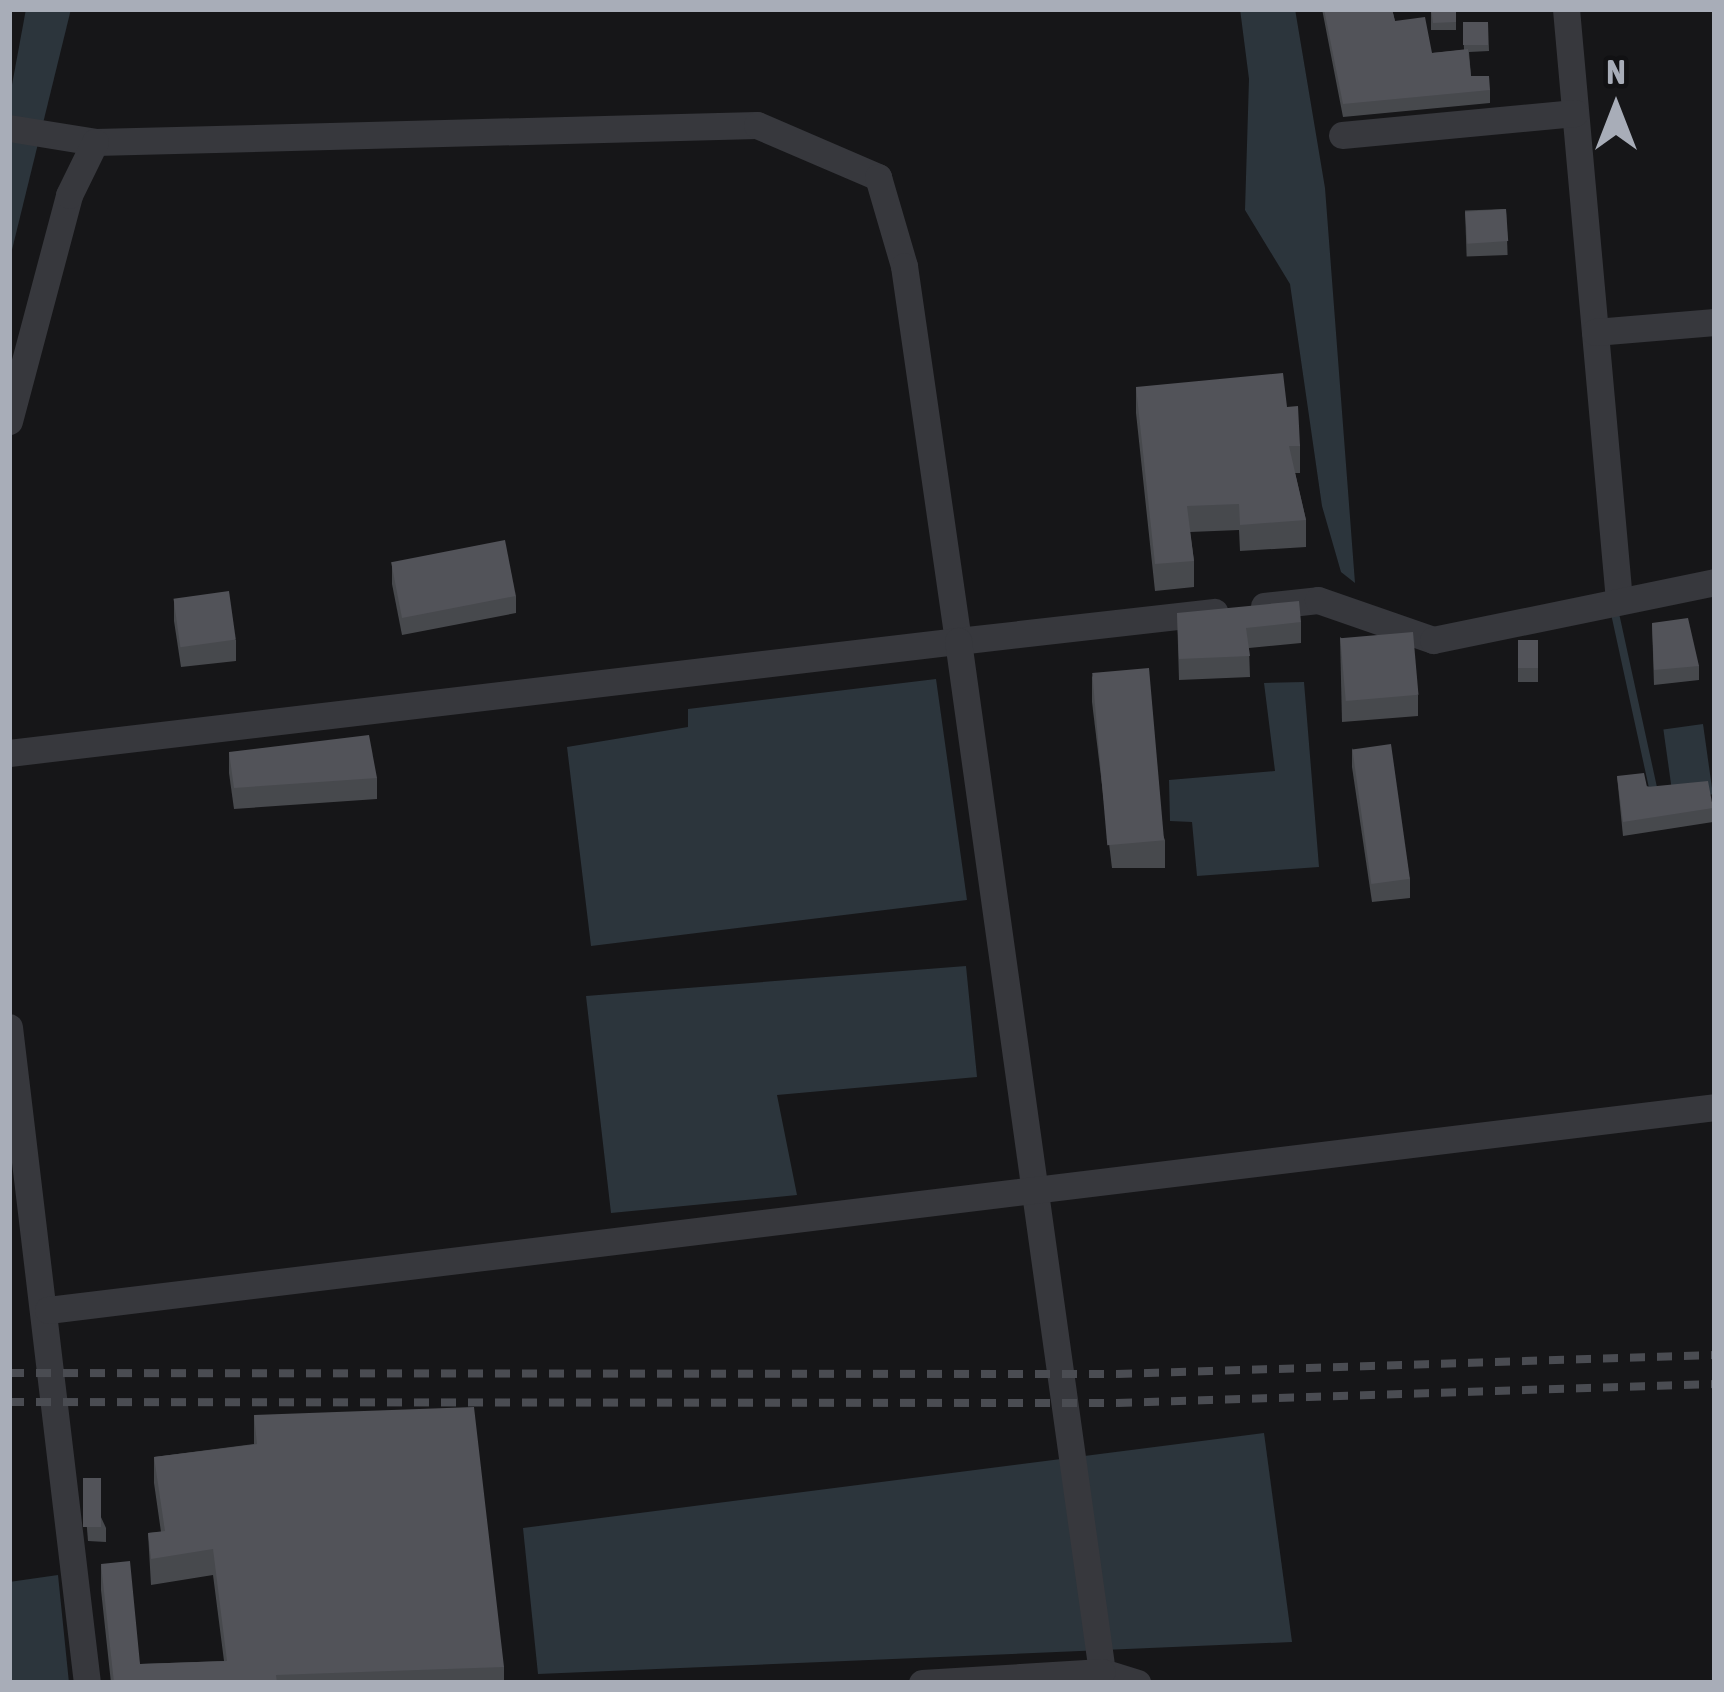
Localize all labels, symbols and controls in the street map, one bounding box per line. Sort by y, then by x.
north arrow [1556,48,1676,168]
text: N [1606,53,1626,91]

